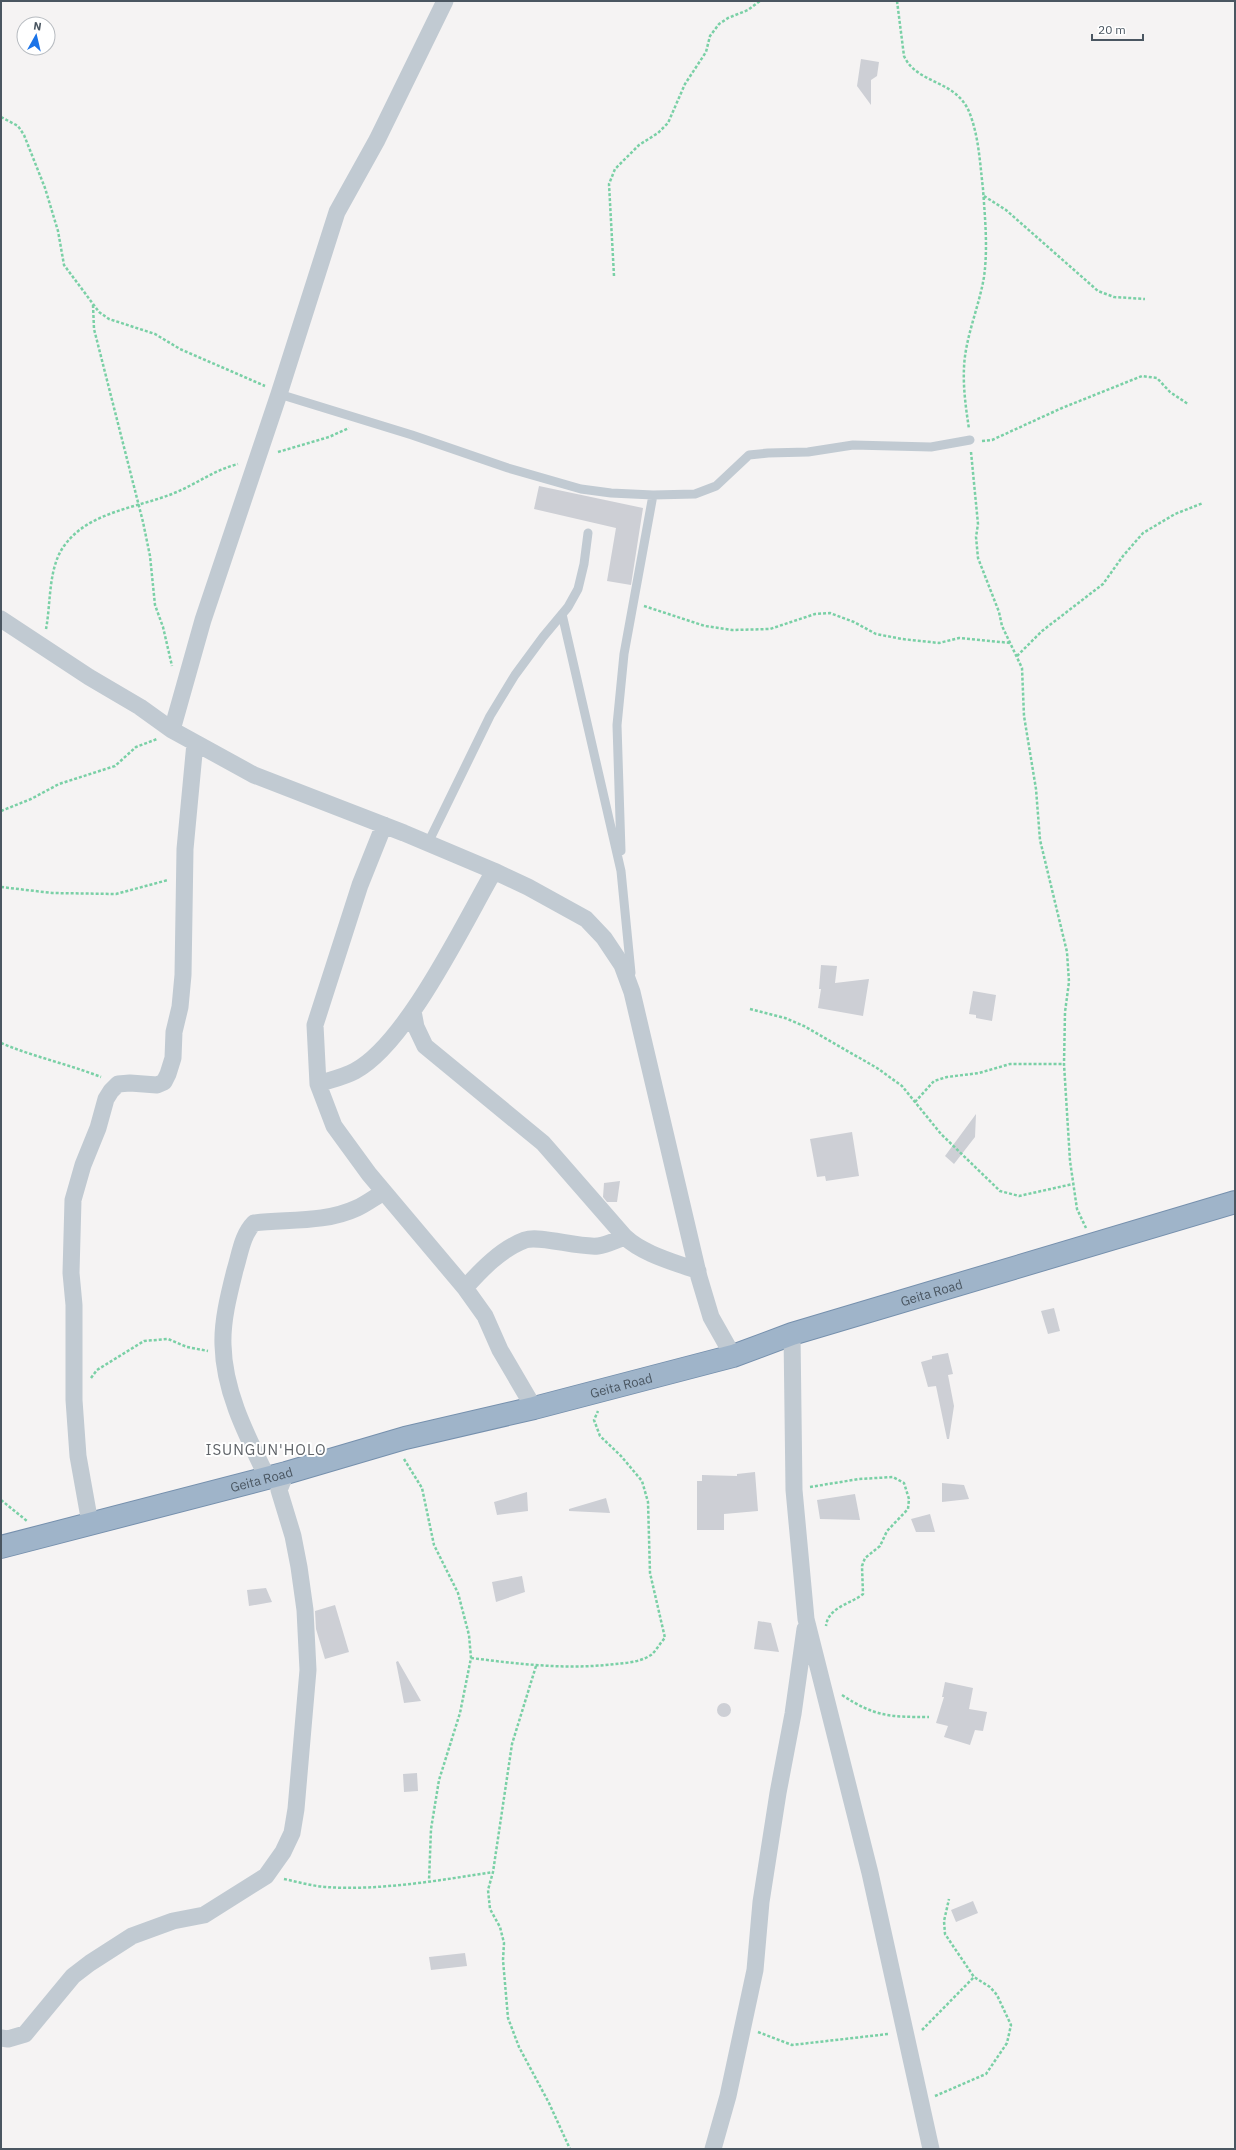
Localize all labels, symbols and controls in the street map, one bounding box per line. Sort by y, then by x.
north arrow [16,16,56,56]
scale bar [1092,16,1143,42]
text: N [32,19,42,34]
text: 20 m [1098,22,1126,37]
street label: Geita Road [898,1275,964,1310]
street label: Geita Road [588,1369,654,1402]
district label: ISUNGUN'HOLO [205,1440,327,1459]
street label: Geita Road [228,1463,295,1496]

